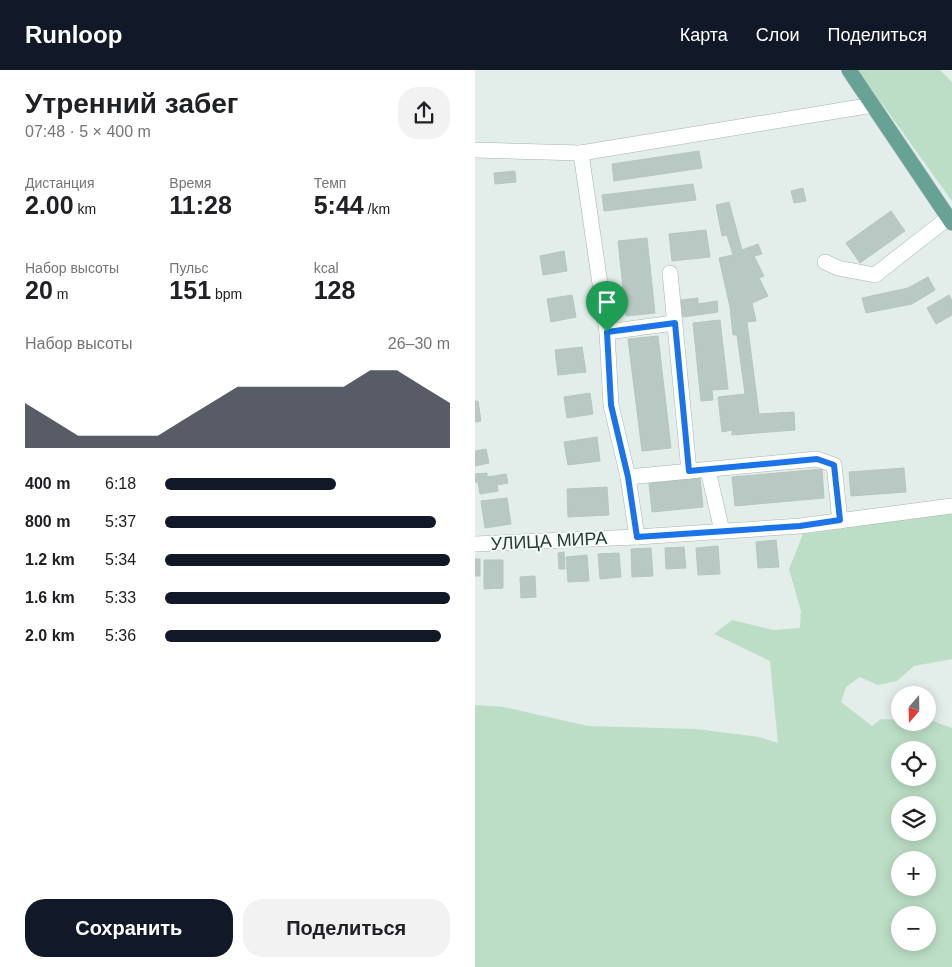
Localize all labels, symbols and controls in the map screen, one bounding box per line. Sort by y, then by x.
text: Runloop [25,21,122,48]
text: Карта [680,25,728,45]
text: Слои [756,25,800,45]
text: Поделиться [828,25,927,45]
button: share [398,87,450,139]
text: Утренний забег [25,88,239,119]
text: 07:48 · 5 × 400 m [25,123,151,140]
text: Дистанция [25,175,95,191]
text: Время [169,175,211,191]
text: Темп [314,175,346,191]
text: 2.00 [25,191,74,219]
text: 11:28 [169,191,232,219]
text: 5:44 [314,191,364,219]
text: km [74,201,96,217]
text: /km [364,201,390,217]
text: Набор высоты [25,260,119,276]
text: Пульс [169,260,209,276]
text: kcal [314,260,339,276]
text: 20 [25,276,53,304]
text: 151 [169,276,211,304]
text: 128 [314,276,355,304]
pin [586,281,628,332]
text: m [53,286,68,302]
text: bpm [211,286,242,302]
icon: arrive [593,288,621,316]
text: Набор высоты [25,335,132,352]
text: 26–30 m [388,335,450,352]
text: 400 m [25,475,70,492]
text: 6:18 [105,475,136,492]
text: 800 m [25,513,70,530]
text: 5:37 [105,513,136,530]
street label: УЛИЦА МИРА [490,528,608,554]
text: 1.2 km [25,551,75,568]
text: 5:34 [105,551,136,568]
text: 1.6 km [25,589,75,606]
text: 5:33 [105,589,136,606]
text: 2.0 km [25,627,75,644]
text: 5:36 [105,627,136,644]
north arrow [891,686,936,731]
map controls [891,686,936,951]
button: locate [891,741,936,786]
button: layers [891,796,936,841]
button: + [891,851,936,896]
button: Сохранить [25,899,233,957]
button: Поделиться [243,899,450,957]
button: − [891,906,936,951]

